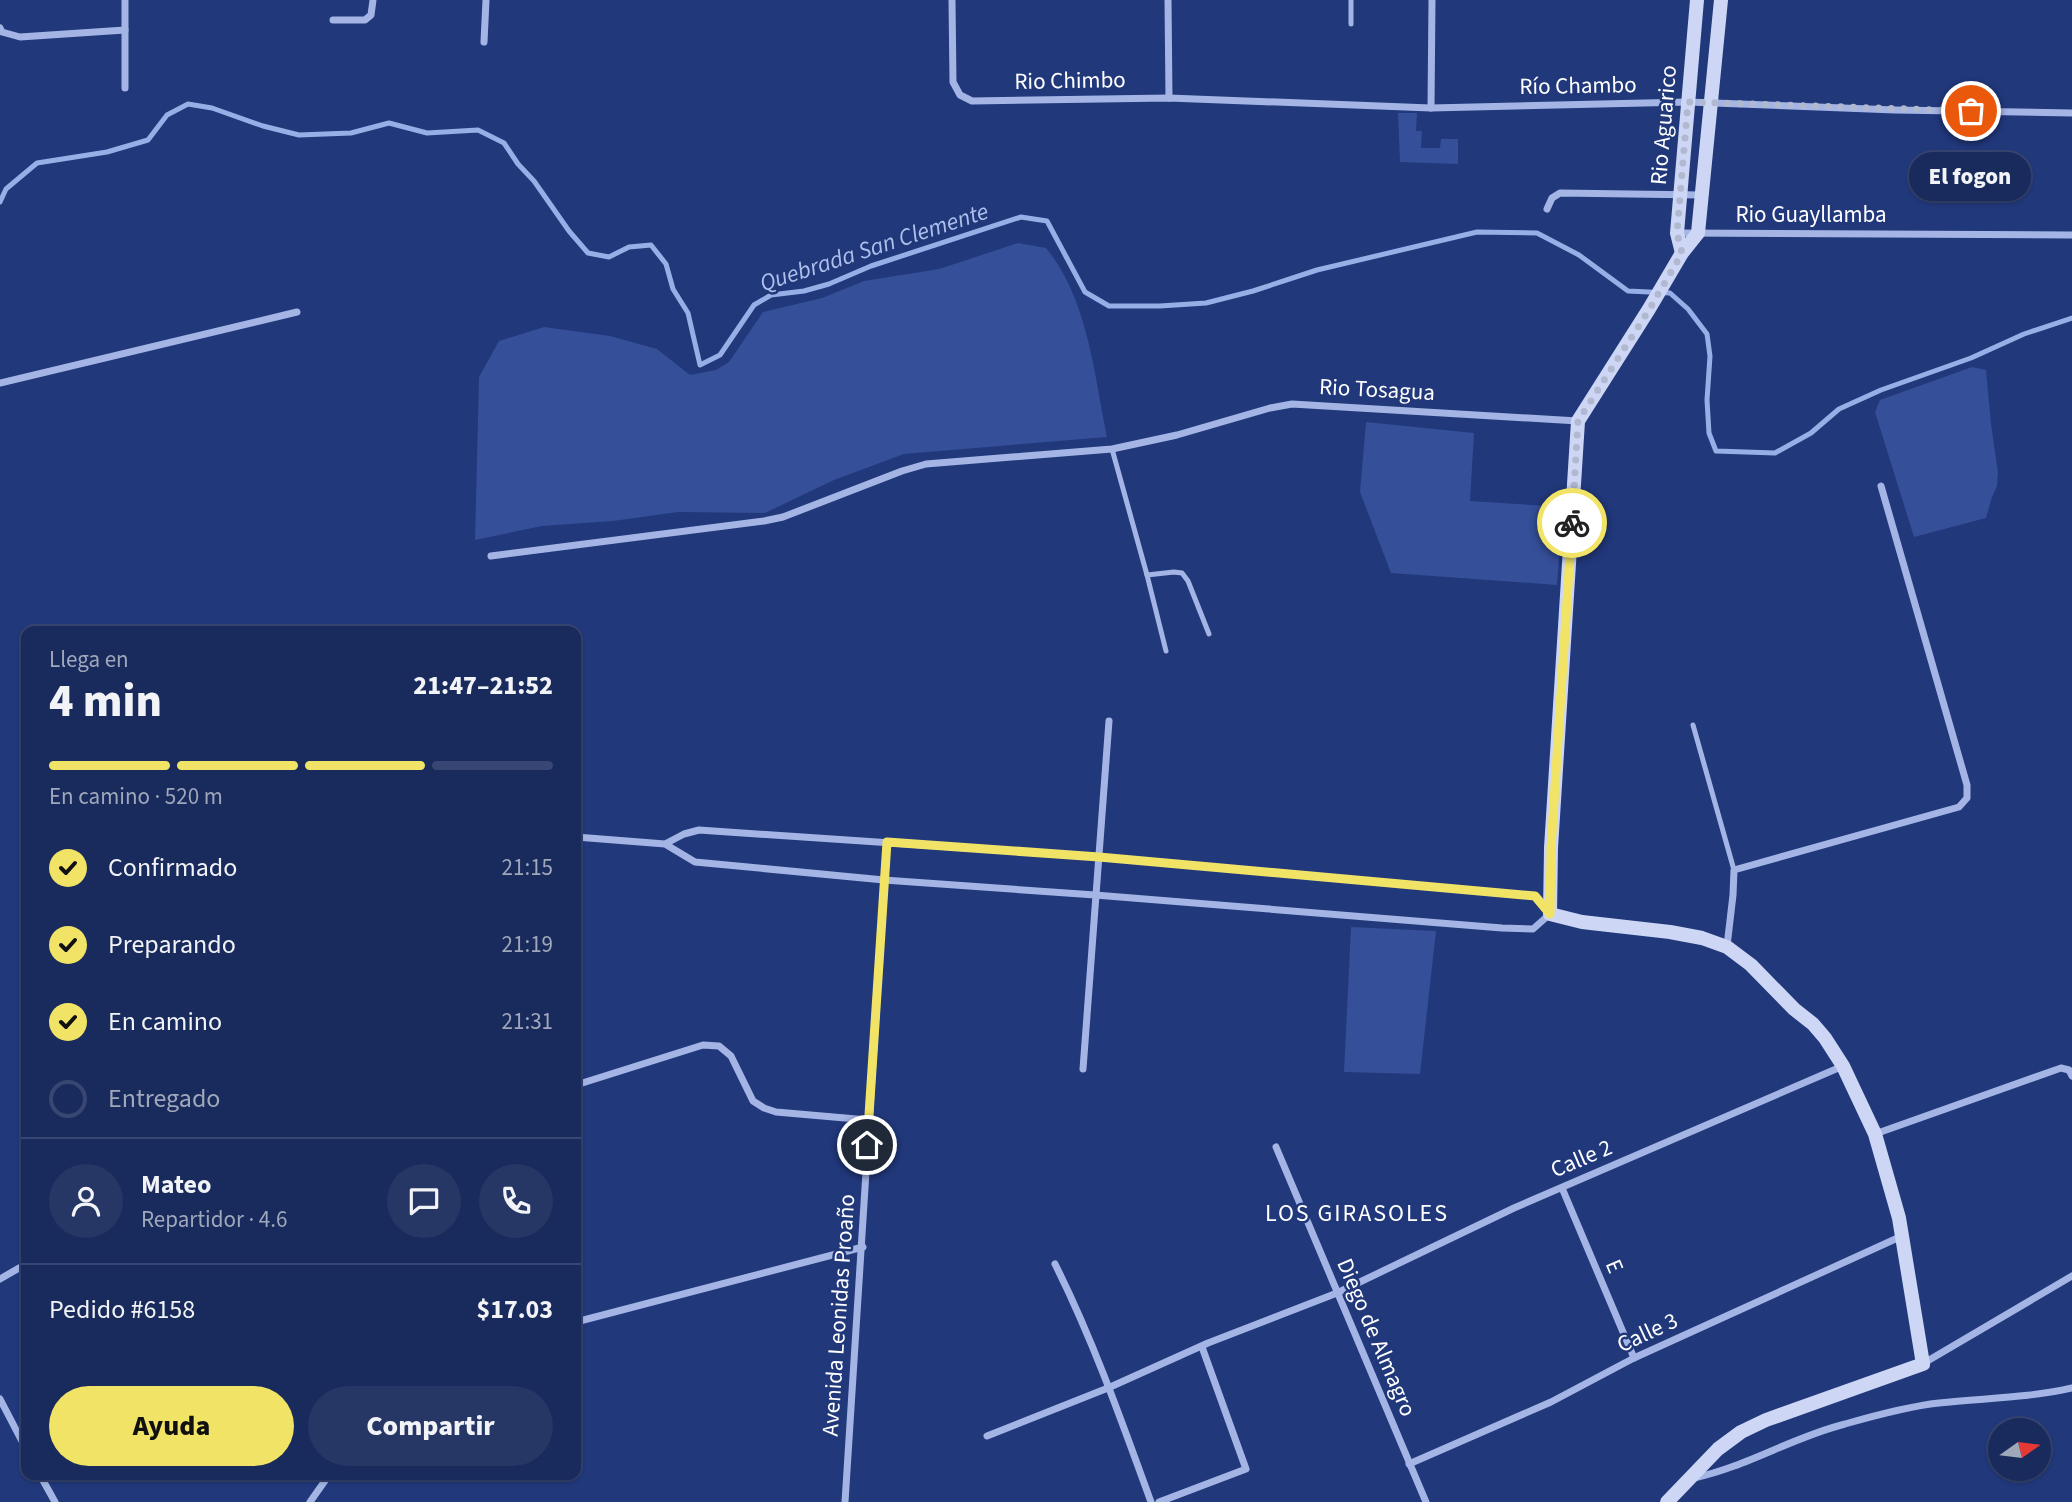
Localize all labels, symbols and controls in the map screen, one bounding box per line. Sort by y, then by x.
street label: Rio Chimbo [1014,63,1126,98]
street label: Rio Aguarico [1642,64,1685,186]
street label: Río Chambo [1519,68,1637,103]
pin [1941,81,2001,141]
icon: bag [1952,92,1990,130]
callout: El fogon [1910,153,2032,202]
text: El fogon [1929,160,2011,193]
water label: Quebrada San Clemente [755,194,993,301]
street label: Rio Guayllamba [1735,198,1887,231]
street label: Rio Tosagua [1318,370,1436,409]
courier [1537,488,1607,558]
icon: bike [1553,504,1591,542]
text: Llega en [49,643,129,676]
text: 21:47–21:52 [413,667,553,704]
text: 4 min [49,669,162,734]
text: En camino · 520 m [49,780,223,813]
icon: check [49,849,87,887]
text: Confirmado [108,849,237,886]
text: 21:15 [502,851,553,884]
icon: check [49,926,87,964]
text: Preparando [108,926,236,963]
text: 21:19 [502,928,553,961]
icon: check [49,1003,87,1041]
text: En camino [108,1003,222,1040]
text: 21:31 [502,1005,553,1038]
text: Entregado [108,1080,220,1117]
pin [837,1115,897,1175]
icon: home [848,1126,886,1164]
street label: Calle 2 [1545,1131,1617,1186]
button: person [49,1164,123,1238]
button: chat [387,1164,461,1238]
button: phone [479,1164,553,1238]
text: Mateo [141,1166,211,1203]
street label: Avenida Leonidas Proaño [814,1193,863,1437]
district label: LOS GIRASOLES [1265,1196,1449,1231]
text: Repartidor · 4.6 [141,1203,287,1236]
street label: Diego de Almagro [1328,1253,1425,1421]
street label: E [1597,1254,1632,1278]
text: Pedido #6158 [49,1291,195,1328]
text: $17.03 [477,1291,553,1328]
street label: Calle 3 [1611,1304,1683,1361]
button: Ayuda [49,1386,294,1466]
button: Compartir [308,1386,553,1466]
north arrow [1988,1418,2051,1480]
map controls [1988,1418,2051,1481]

